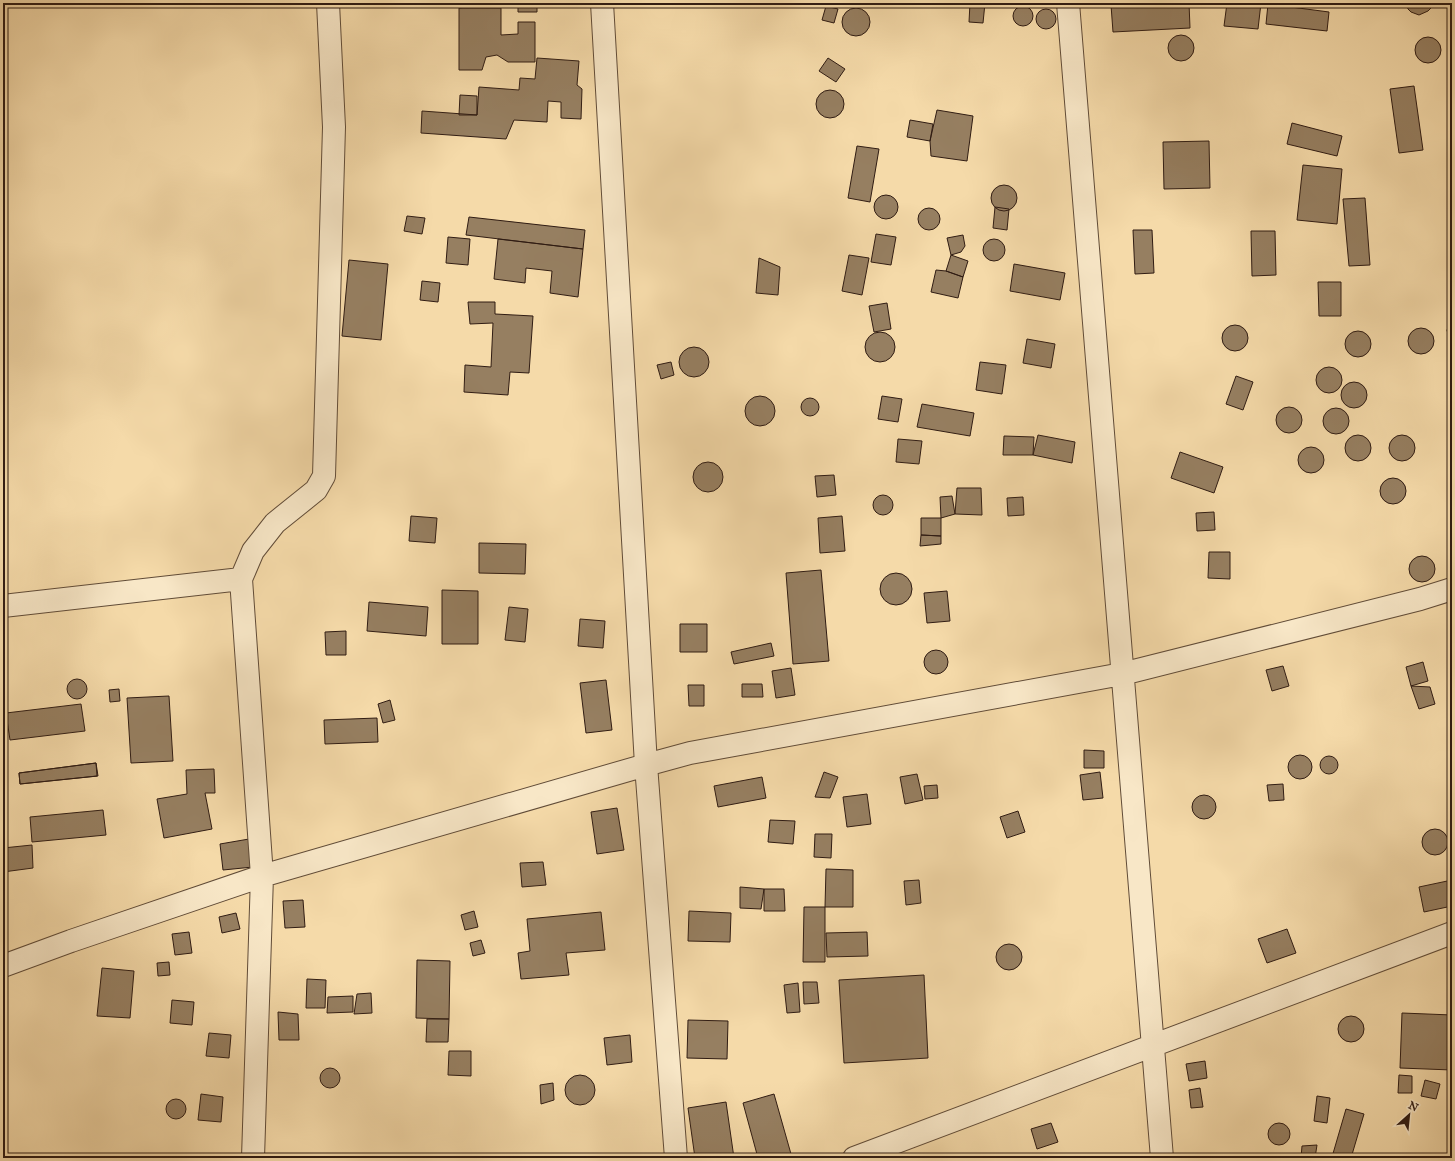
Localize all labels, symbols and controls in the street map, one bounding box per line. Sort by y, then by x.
north arrow [1389,1095,1429,1135]
text: N [1406,1099,1421,1115]

